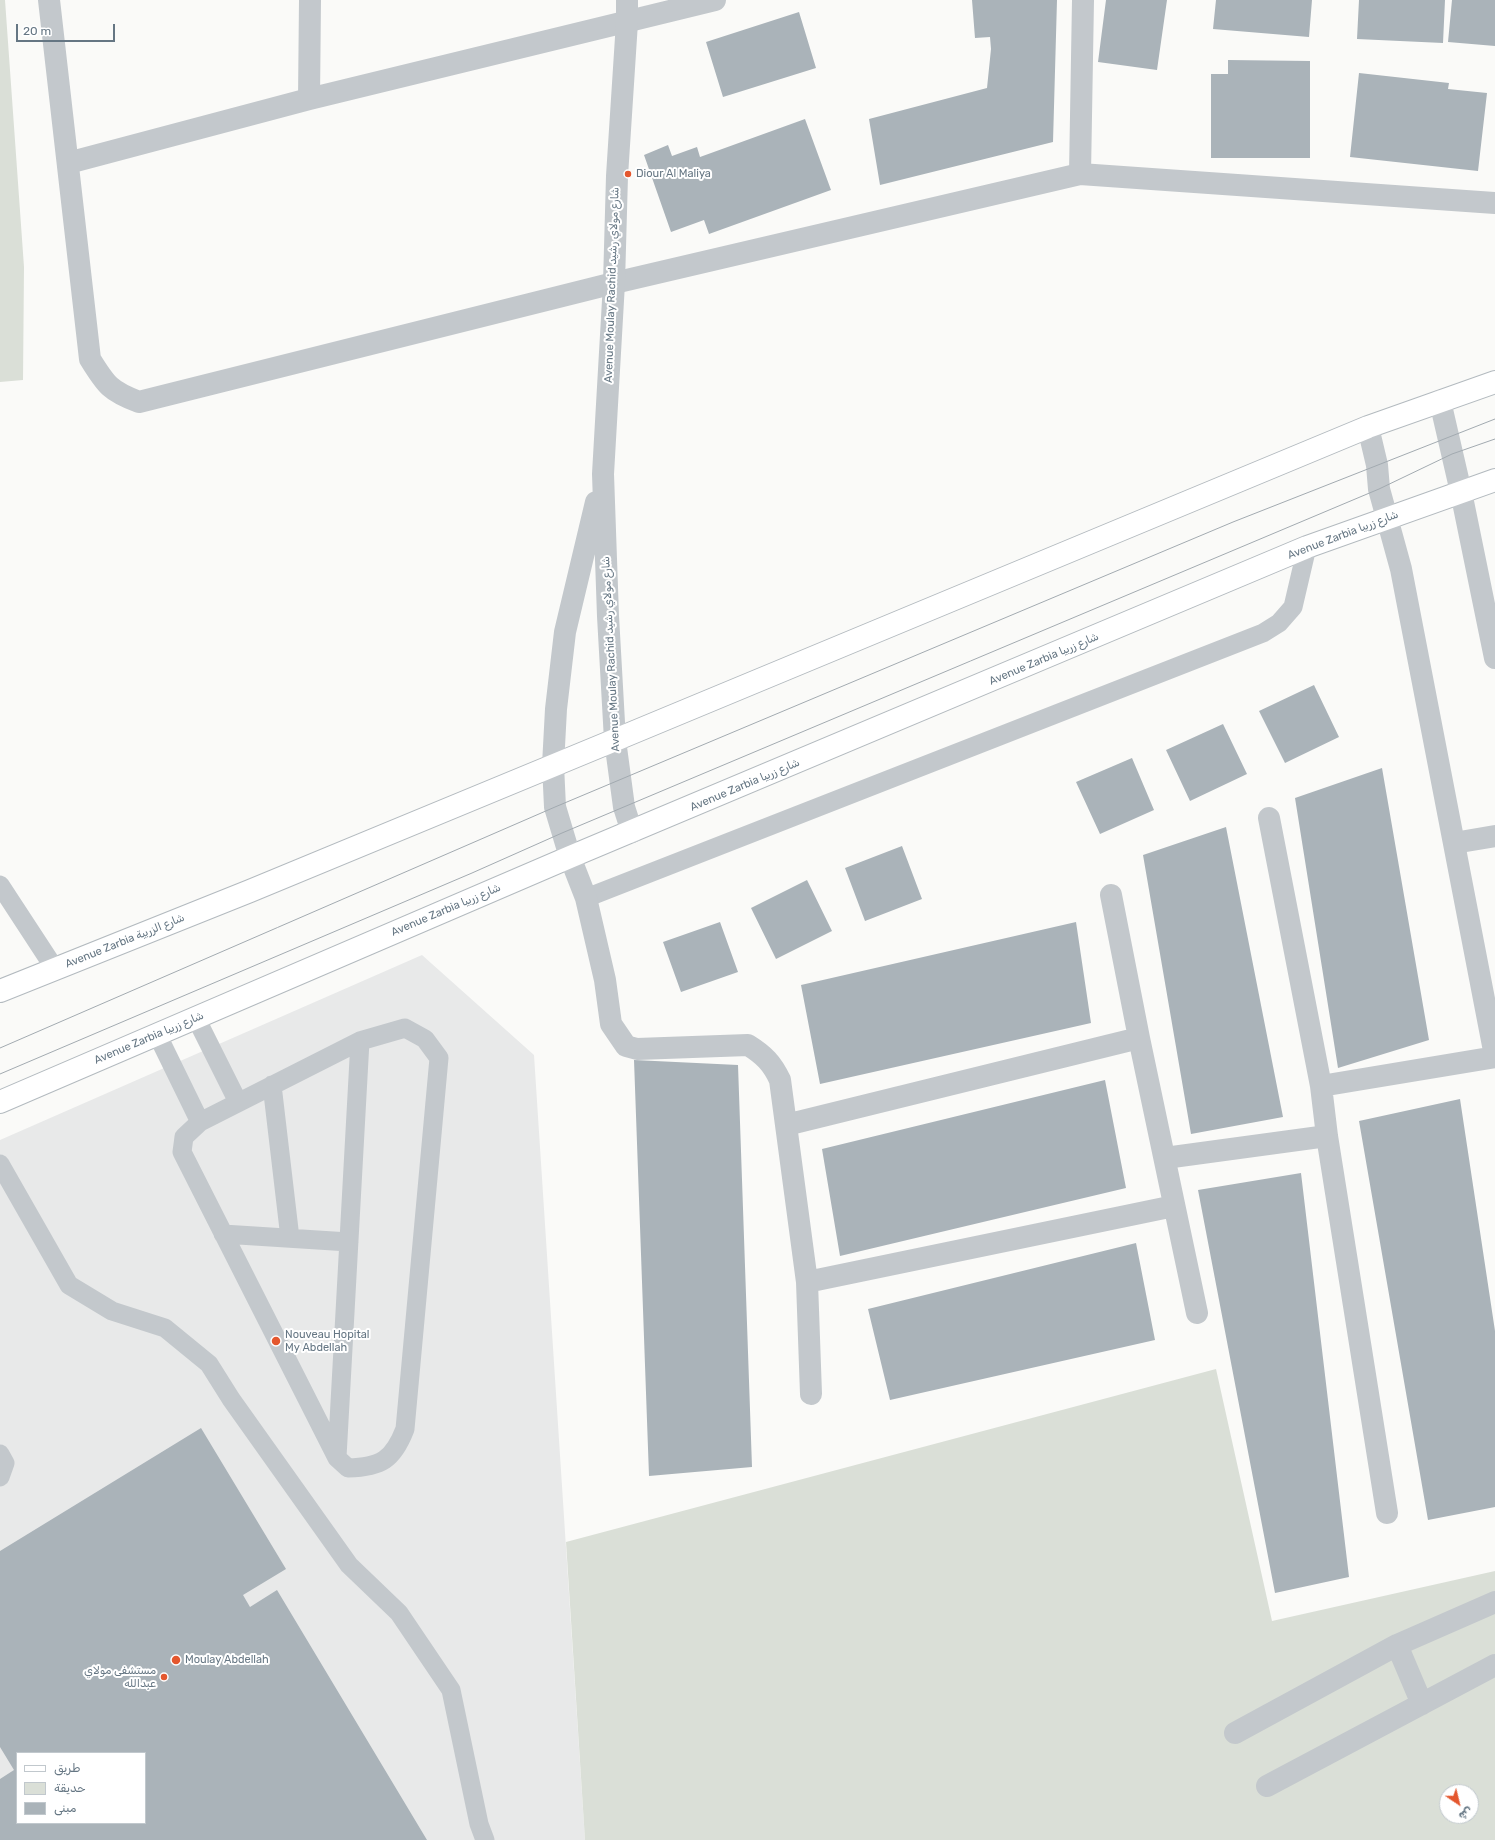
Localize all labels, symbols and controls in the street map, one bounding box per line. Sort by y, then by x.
scale bar [18,16,117,42]
text: 20 m [23,24,51,38]
place label: Diour Al Maliya [636,167,711,181]
marker: Diour Al Maliya [623,169,633,179]
street label: Avenue Moulay Rachid شارع مولاي رشيد [602,187,622,383]
street label: Avenue Zarbia شارع زربيا [1286,508,1400,562]
street label: Avenue Moulay Rachid شارع مولاي رشيد [599,556,623,752]
street label: Avenue Zarbia شارع زربيا [987,630,1101,688]
street label: Avenue Zarbia شارع زربيا [688,756,802,814]
street label: Avenue Zarbia شارع زربيا [389,881,503,939]
street label: Avenue Zarbia شارع الزربية [63,911,187,971]
street label: Avenue Zarbia شارع زربيا [92,1009,206,1067]
place label: Nouveau Hopital My Abdellah [285,1328,369,1354]
marker: Nouveau Hopital My Abdellah [270,1335,282,1347]
place label: Moulay Abdellah [185,1653,269,1667]
marker: Moulay Abdellah [170,1654,182,1666]
place label: مستشفى مولاي عبدالله [84,1664,156,1690]
marker: مستشفى مولاي عبدالله [159,1672,169,1682]
legend [16,1752,146,1824]
text: طريق [54,1761,80,1775]
text: حديقة [54,1781,86,1795]
north arrow [1439,1784,1479,1824]
text: مبنى [54,1801,76,1815]
text: ش [1456,1804,1475,1823]

